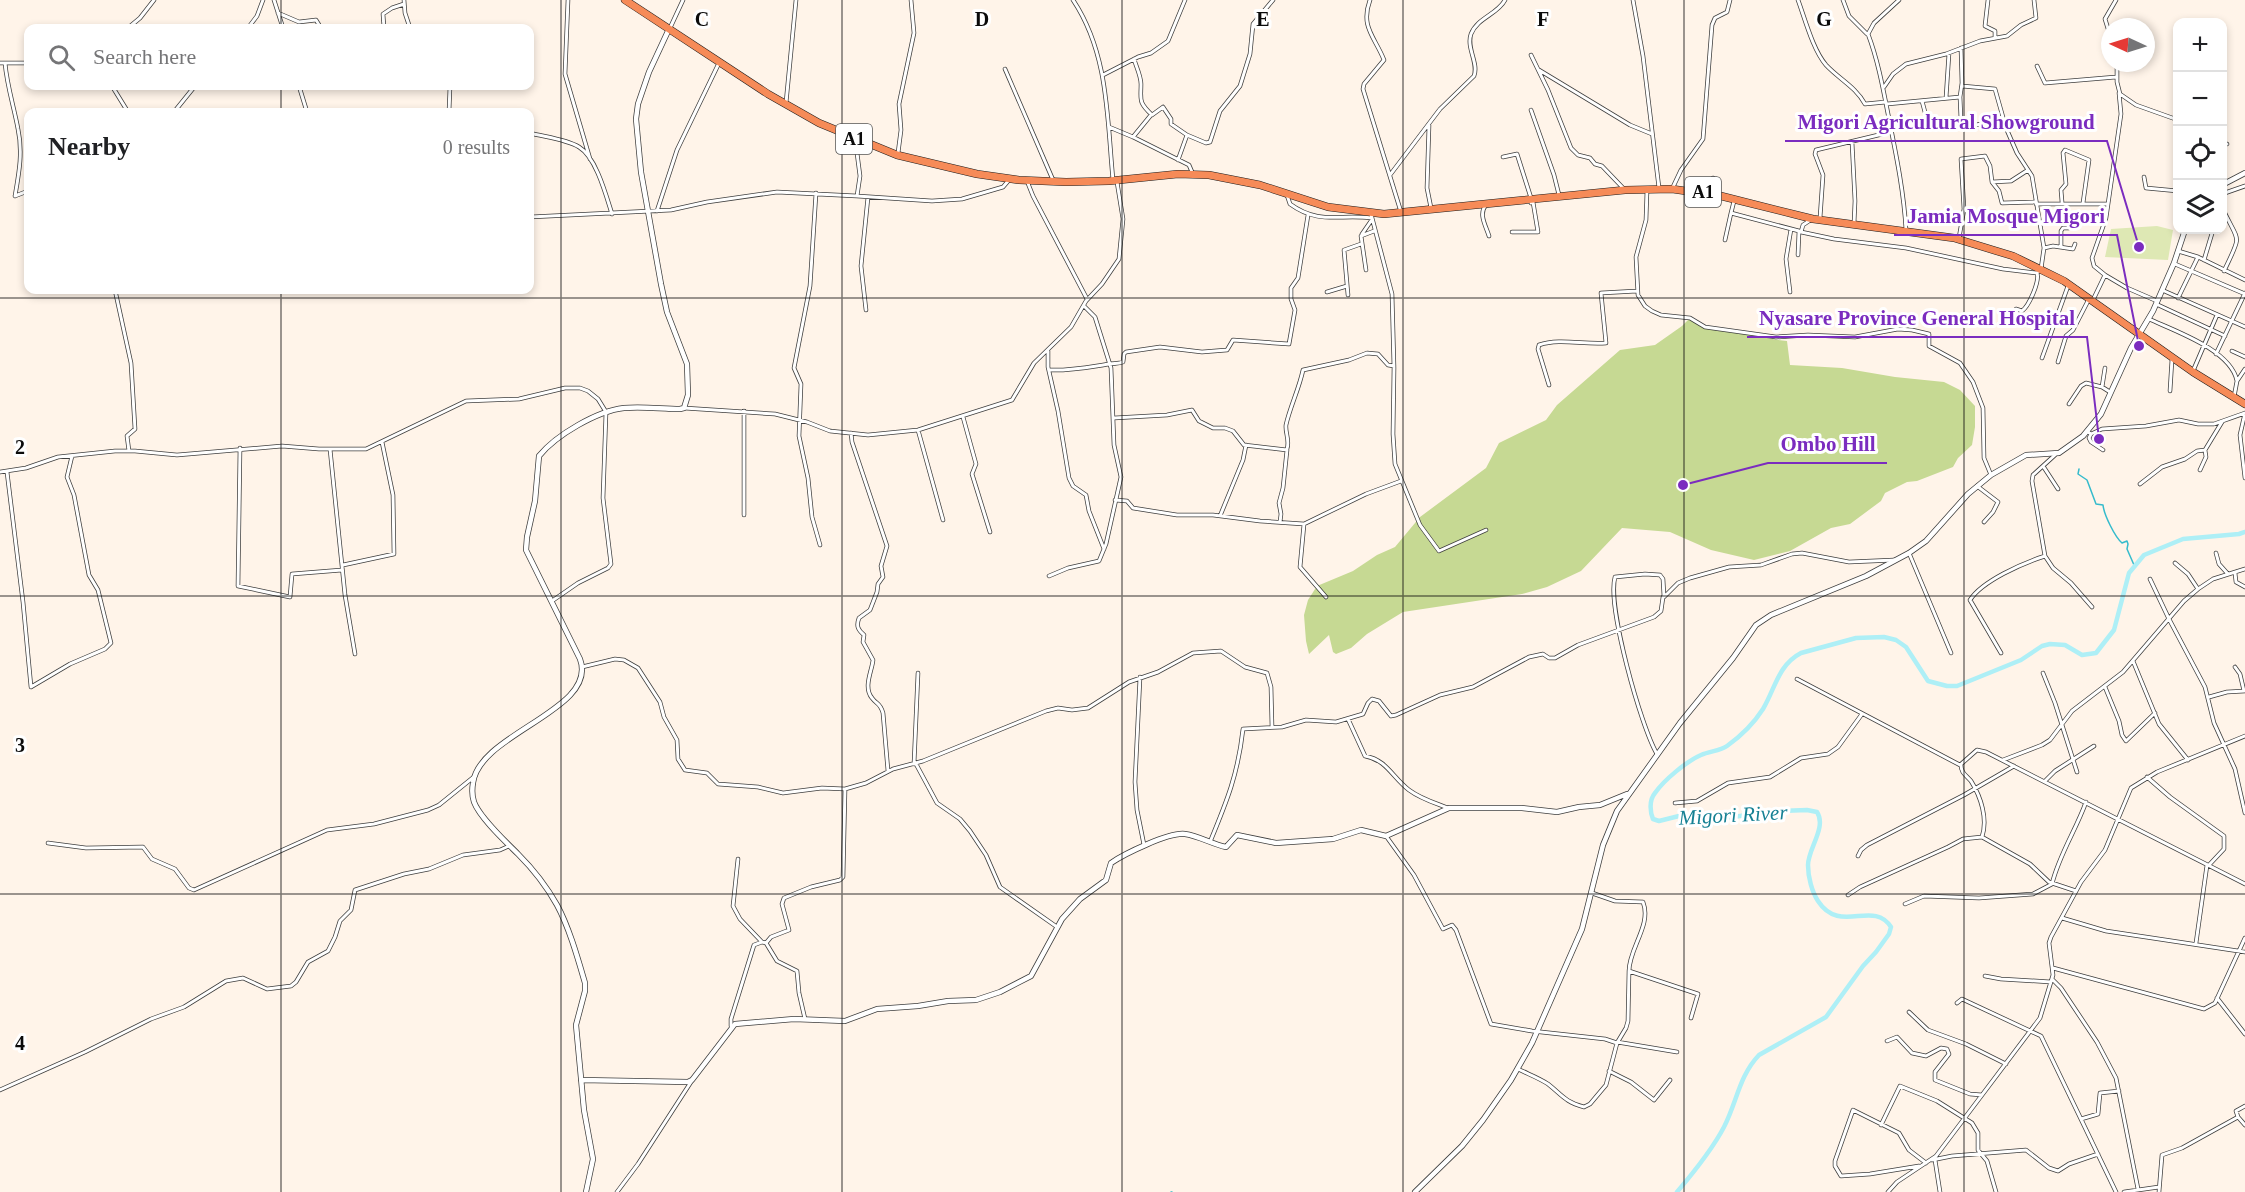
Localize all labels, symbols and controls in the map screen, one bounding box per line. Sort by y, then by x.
text: C [695,8,709,30]
text: D [975,8,989,30]
text: E [1256,8,1270,30]
text: F [1537,8,1549,30]
text: G [1816,8,1832,30]
north arrow [2101,18,2155,72]
map controls [2173,18,2227,234]
button: + [2173,18,2227,72]
search box [24,24,534,90]
icon: search [45,41,78,74]
text: Search here [93,44,196,69]
button: − [2173,72,2227,126]
callout: Migori Agricultural Showground [1785,102,2107,141]
text: Migori Agricultural Showground [1797,110,2095,134]
road number: A1 [836,124,872,154]
button: locate [2173,126,2227,180]
text: Nearby [48,132,130,161]
text: 0 results [443,136,510,158]
road number: A1 [1685,177,1721,207]
button: layers [2173,180,2227,234]
callout: Jamia Mosque Migori [1894,196,2117,235]
text: Jamia Mosque Migori [1907,204,2105,228]
callout: Nyasare Province General Hospital [1747,298,2087,337]
text: Nyasare Province General Hospital [1759,306,2075,330]
callout: Ombo Hill [1768,424,1887,463]
text: Ombo Hill [1780,432,1876,456]
text: 2 [15,436,25,458]
text: 3 [15,734,25,756]
water label: Migori River [1677,800,1789,830]
text: 4 [15,1032,25,1054]

